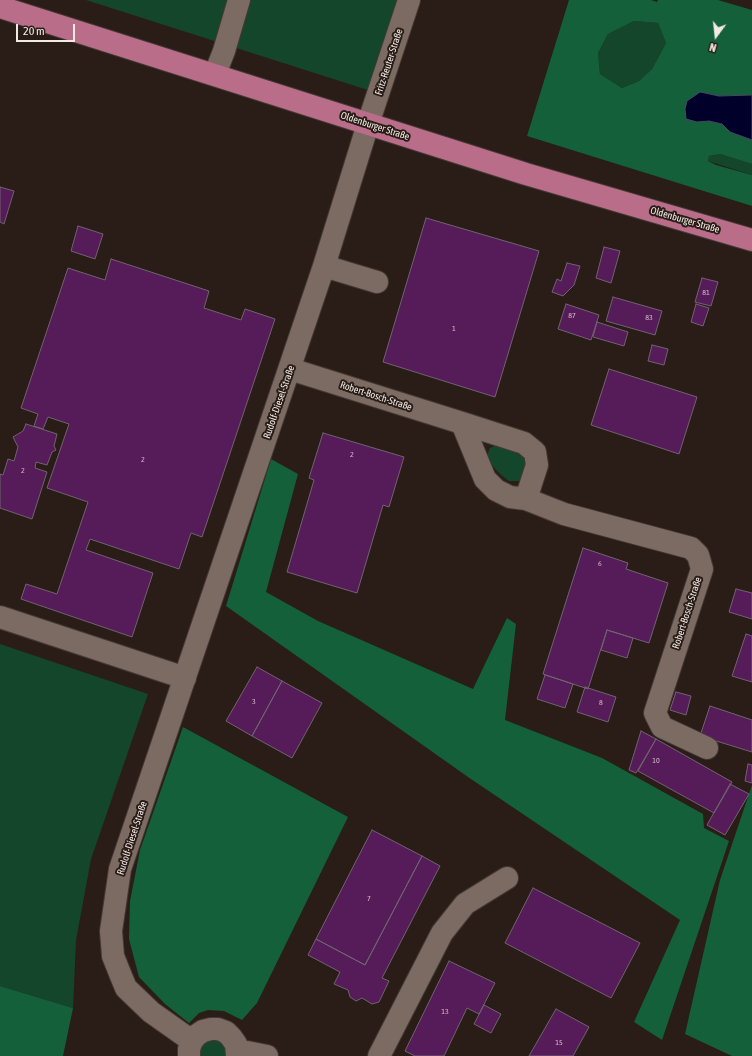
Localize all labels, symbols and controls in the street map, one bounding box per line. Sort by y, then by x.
scale bar [18,16,77,42]
north arrow [696,16,736,56]
text: 20 m [23,24,45,38]
street label: Fritz-Reuter-Straße [373,27,405,97]
text: N [708,41,718,54]
street label: Oldenburger Straße [339,109,411,143]
street label: Oldenburger Straße [649,204,721,236]
house number: 81 [702,287,710,297]
house number: 87 [568,310,576,320]
house number: 83 [645,312,653,322]
house number: 1 [452,323,456,333]
street label: Rudolf-Diesel-Straße [261,364,297,440]
street label: Robert-Bosch-Straße [339,379,413,413]
house number: 2 [350,449,354,459]
house number: 2 [141,454,145,464]
house number: 2 [21,465,25,475]
house number: 6 [598,558,602,568]
street label: Robert-Bosch-Straße [670,576,704,650]
house number: 3 [252,696,256,706]
house number: 8 [599,697,603,707]
house number: 10 [652,755,660,765]
street label: Rudolf-Diesel-Straße [114,800,150,876]
house number: 7 [367,893,371,903]
house number: 13 [441,1006,449,1016]
house number: 15 [555,1037,563,1047]

